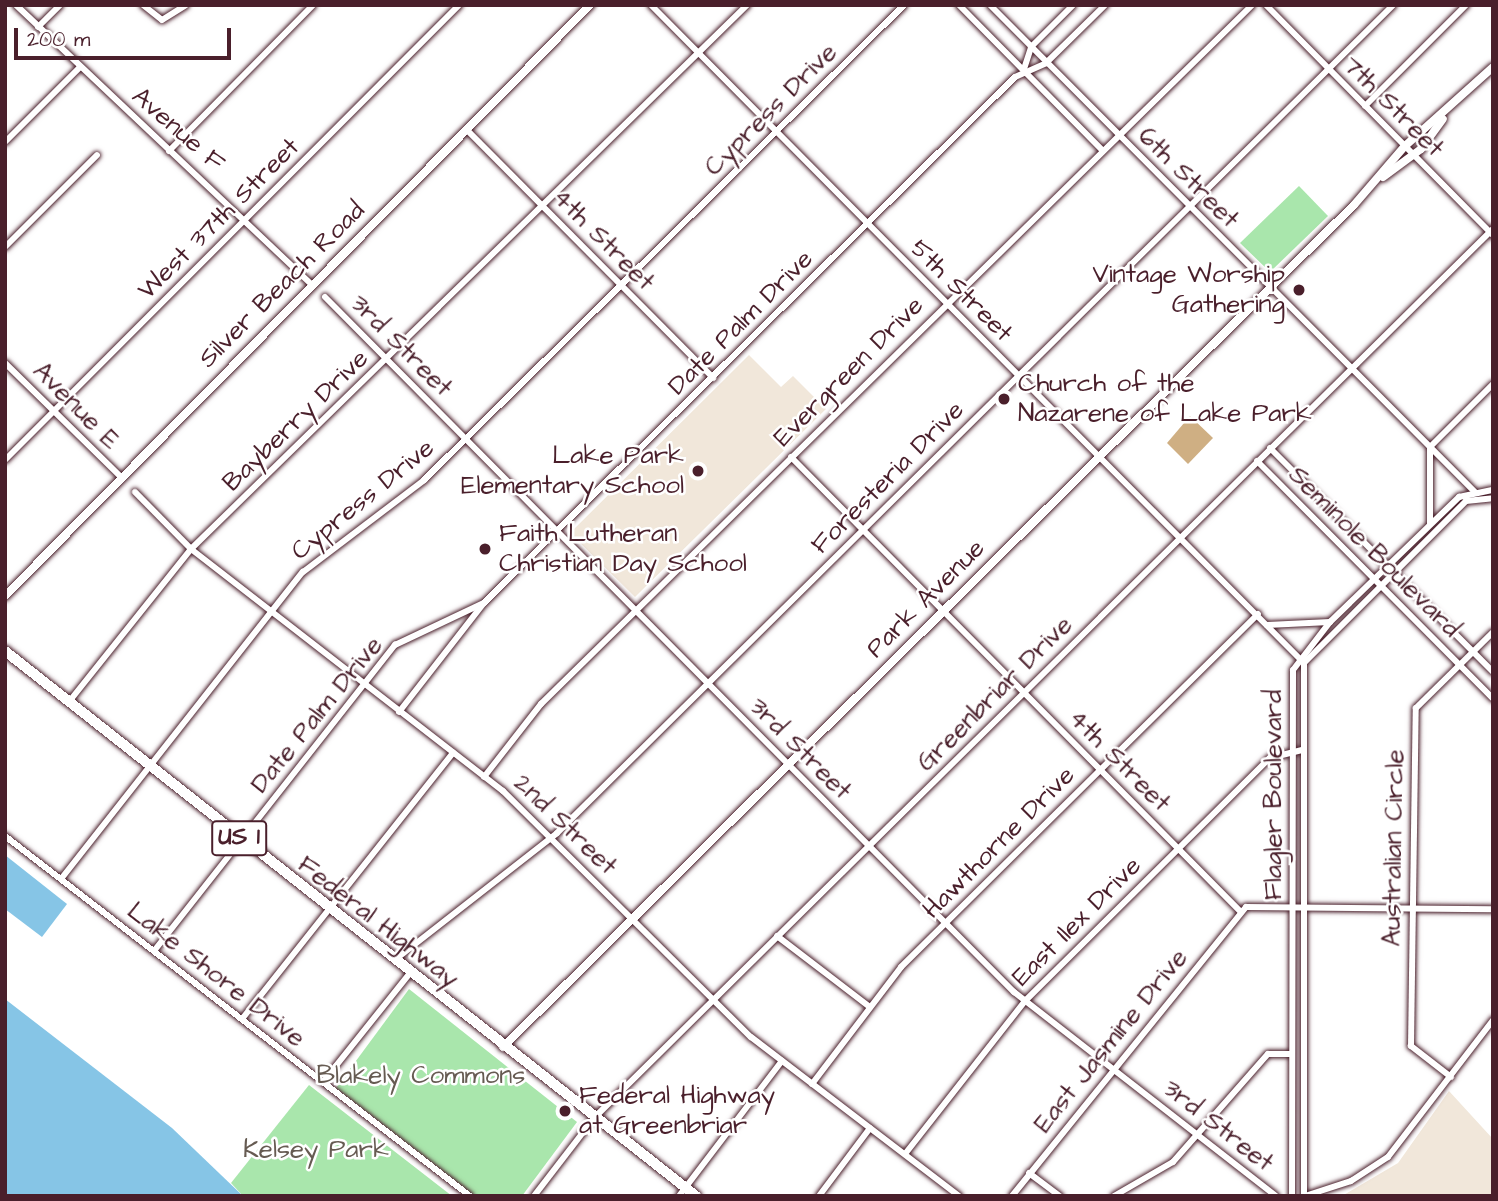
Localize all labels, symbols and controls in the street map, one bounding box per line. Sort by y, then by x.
scale bar [18,14,234,58]
text: 200 m [27,25,90,54]
street label: Cypress Drive [698,37,844,183]
street label: 7th Street [1336,50,1450,164]
street label: Avenue F [125,81,231,179]
street label: 6th Street [1131,121,1245,235]
street label: West 37th Street [132,132,306,306]
street label: 4th Street [545,182,661,298]
street label: Silver Beach Road [192,195,372,375]
street label: 5th Street [903,233,1019,349]
street label: Date Palm Drive [662,244,820,402]
place label: Vintage Worship Gathering [1092,259,1285,320]
marker: Vintage Worship Gathering [1291,282,1307,298]
street label: 3rd Street [343,288,459,404]
street label: Evergreen Drive [768,291,930,453]
street label: Bayberry Drive [217,344,375,498]
street label: Avenue E [26,356,126,456]
place label: Church of the Nazarene of Lake Park [1018,368,1312,430]
marker: Church of the Nazarene of Lake Park [996,391,1012,407]
street label: Foresteria Drive [805,395,971,561]
street label: Cypress Drive [285,433,441,567]
place label: Lake Park Elementary School [461,440,684,502]
street label: Seminole Boulevard [1282,460,1466,644]
marker: Lake Park Elementary School [690,463,706,479]
place label: Faith Lutheran Christian Day School [499,518,747,580]
street label: Park Avenue [860,533,992,665]
marker: Faith Lutheran Christian Day School [477,541,493,557]
street label: Greenbriar Drive [911,610,1079,778]
street label: Date Palm Drive [244,630,390,800]
street label: Flagler Boulevard [1258,690,1290,900]
street label: 3rd Street [742,691,858,807]
street label: 4th Street [1061,703,1177,819]
street label: Australian Circle [1377,749,1411,947]
street label: Hawthorne Drive [916,760,1082,926]
street label: 2nd Street [507,768,623,882]
road number: US 1 [211,818,267,858]
street label: Federal Highway [291,849,465,995]
street label: East Ilex Drive [1006,851,1148,993]
street label: Lake Shore Drive [121,896,311,1054]
street label: East Jasmine Drive [1027,943,1195,1139]
park label: Blakely Commons [317,1060,525,1092]
street label: 3rd Street [1157,1073,1279,1179]
place label: Federal Highway at Greenbriar [579,1080,775,1142]
marker: Federal Highway at Greenbriar [557,1103,573,1119]
park label: Kelsey Park [243,1134,389,1166]

